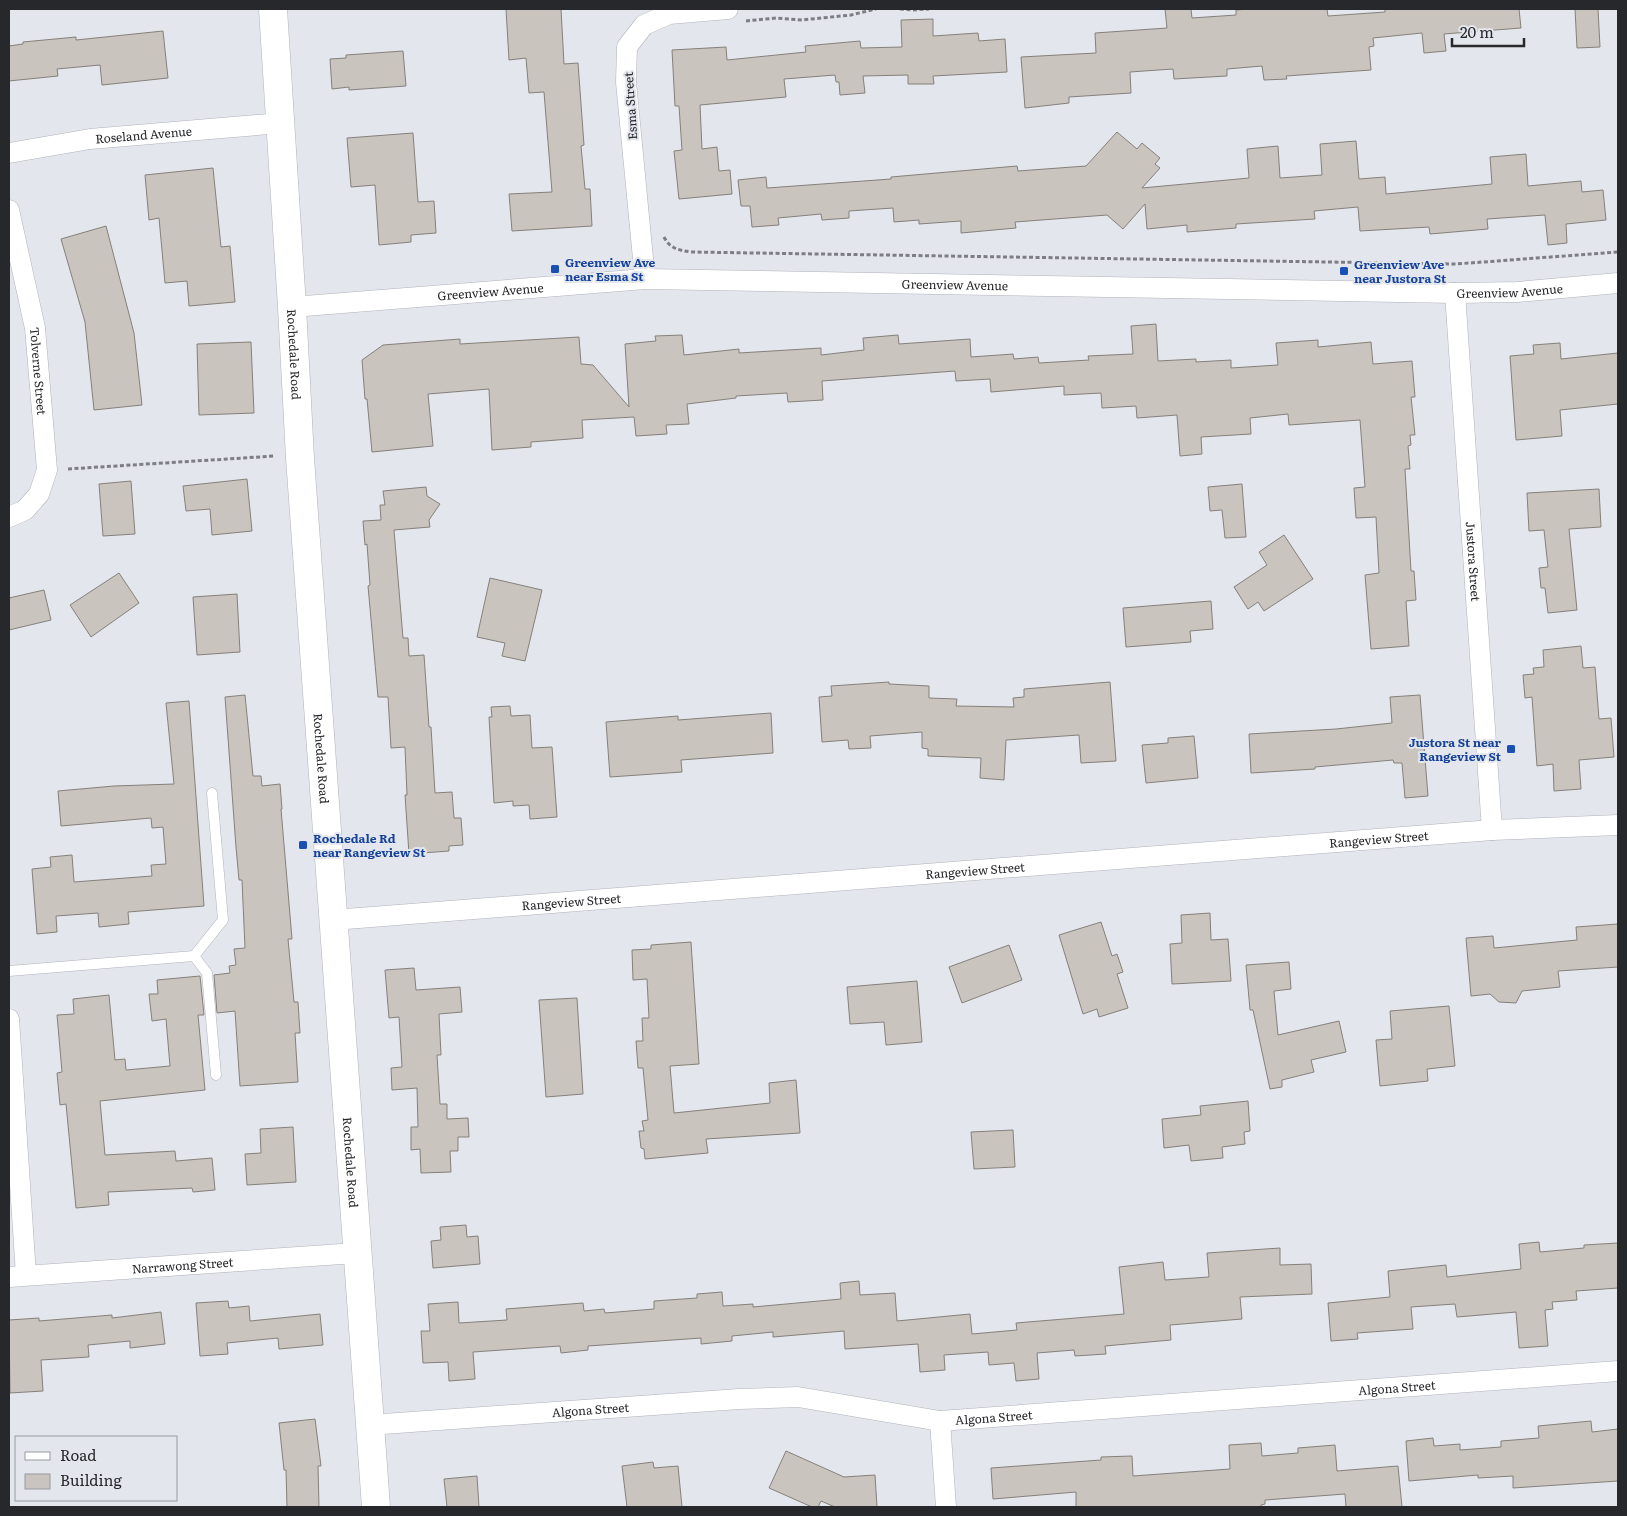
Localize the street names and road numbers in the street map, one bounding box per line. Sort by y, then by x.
street label: Esma Street [619,71,641,141]
street label: Roseland Avenue [95,121,193,148]
street label: Greenview Avenue [901,274,1008,294]
street label: Greenview Avenue [437,278,544,304]
street label: Greenview Avenue [1456,279,1564,302]
street label: Rochedale Road [283,308,306,401]
street label: Tolverne Street [26,326,51,416]
street label: Justora Street [1462,521,1485,602]
street label: Rochedale Road [310,712,334,805]
street label: Rangeview Street [1328,826,1429,852]
street label: Rangeview Street [925,857,1026,883]
street label: Rangeview Street [521,889,622,914]
street label: Rochedale Road [339,1116,363,1209]
street label: Narrawong Street [131,1252,234,1277]
street label: Algona Street [1358,1375,1436,1399]
street label: Algona Street [551,1398,630,1421]
street label: Algona Street [955,1405,1033,1429]

